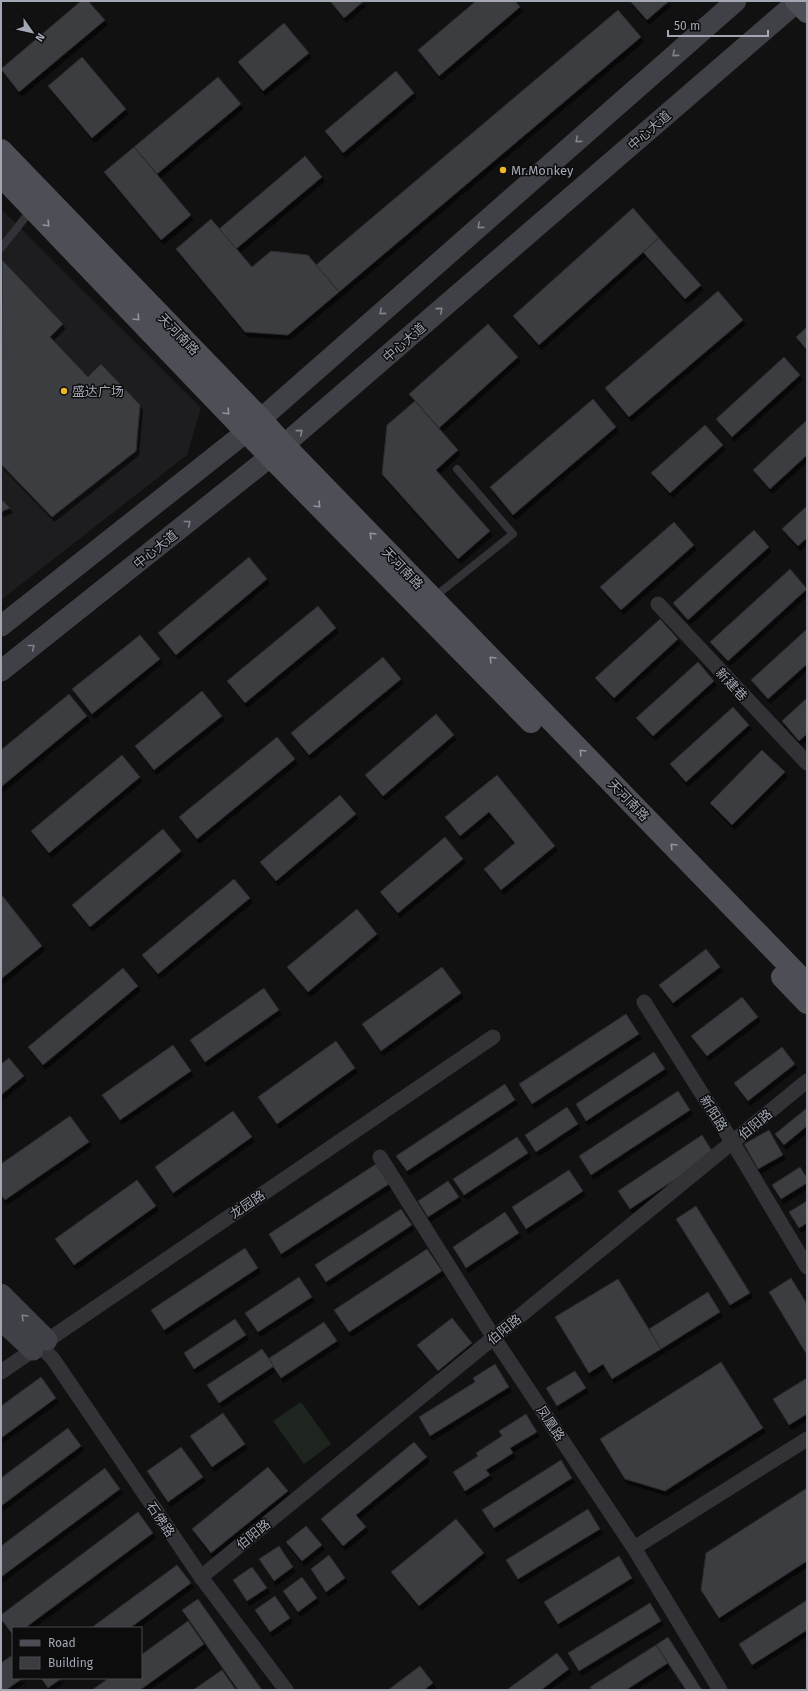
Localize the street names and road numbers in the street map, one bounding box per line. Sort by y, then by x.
street label: 中心大道 [625,108,674,153]
street label: 天河南路 [155,310,202,358]
street label: 中心大道 [380,320,429,365]
street label: 中心大道 [130,527,180,572]
street label: 天河南路 [379,544,426,592]
street label: 新建巷 [713,665,750,704]
street label: 天河南路 [605,776,652,824]
street label: 新阳路 [697,1093,730,1134]
street label: 伯阳路 [736,1106,775,1143]
street label: 龙园路 [227,1187,268,1222]
street label: 伯阳路 [484,1311,524,1347]
street label: 凤凰路 [533,1403,568,1444]
street label: 石佛路 [143,1499,178,1540]
street label: 伯阳路 [233,1516,273,1552]

